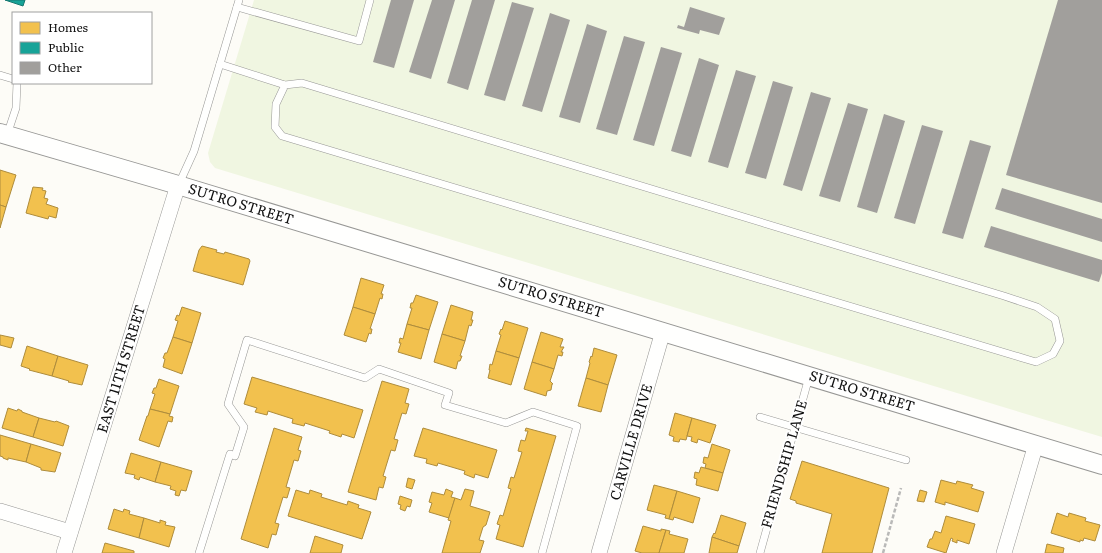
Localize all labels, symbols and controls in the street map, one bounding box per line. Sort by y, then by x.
legend [12,12,152,84]
text: Homes [48,18,88,36]
text: Public [48,38,84,56]
text: Other [48,58,82,76]
street label: SUTRO STREET [186,177,297,229]
street label: SUTRO STREET [496,270,607,322]
street label: EAST 11TH STREET [91,302,149,435]
street label: SUTRO STREET [807,364,918,416]
street label: CARVILLE DRIVE [604,381,656,502]
street label: FRIENDSHIP LANE [755,397,811,530]

